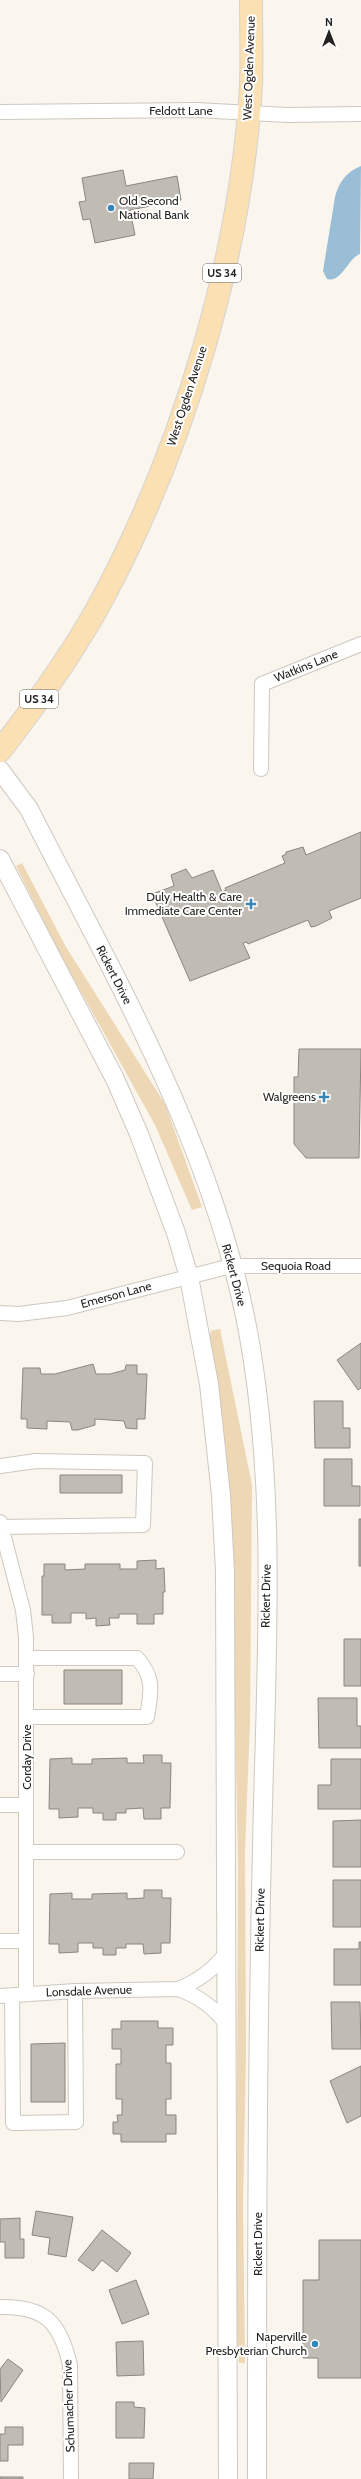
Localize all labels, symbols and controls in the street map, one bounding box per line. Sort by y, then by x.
north arrow [309,12,349,52]
text: N [325,15,333,29]
street label: West Ogden Avenue [239,16,258,120]
street label: Feldott Lane [149,103,213,118]
place label: Old Second National Bank [119,193,190,222]
marker: Old Second National Bank [106,203,116,213]
road number: US 34 [203,264,241,282]
street label: West Ogden Avenue [163,344,210,448]
street label: Watkins Lane [272,646,340,685]
road number: US 34 [20,690,58,708]
place label: Duly Health & Care Immediate Care Center [125,889,242,918]
marker: Duly Health & Care Immediate Care Center [245,898,257,910]
street label: Rickert Drive [93,943,136,1007]
place label: Walgreens [263,1089,316,1104]
marker: Walgreens [319,1092,329,1102]
street label: Rickert Drive [219,1242,250,1308]
street label: Sequoia Road [261,1258,331,1273]
street label: Emerson Lane [79,1278,153,1311]
street label: Rickert Drive [257,1564,274,1628]
street label: Corday Drive [19,1724,34,1790]
street label: Rickert Drive [251,1888,268,1952]
street label: Lonsdale Avenue [46,1981,132,2000]
street label: Rickert Drive [250,2212,265,2276]
place label: Naperville Presbyterian Church [205,2329,307,2358]
marker: Naperville Presbyterian Church [310,2339,320,2349]
street label: Schumacher Drive [59,2359,78,2453]

